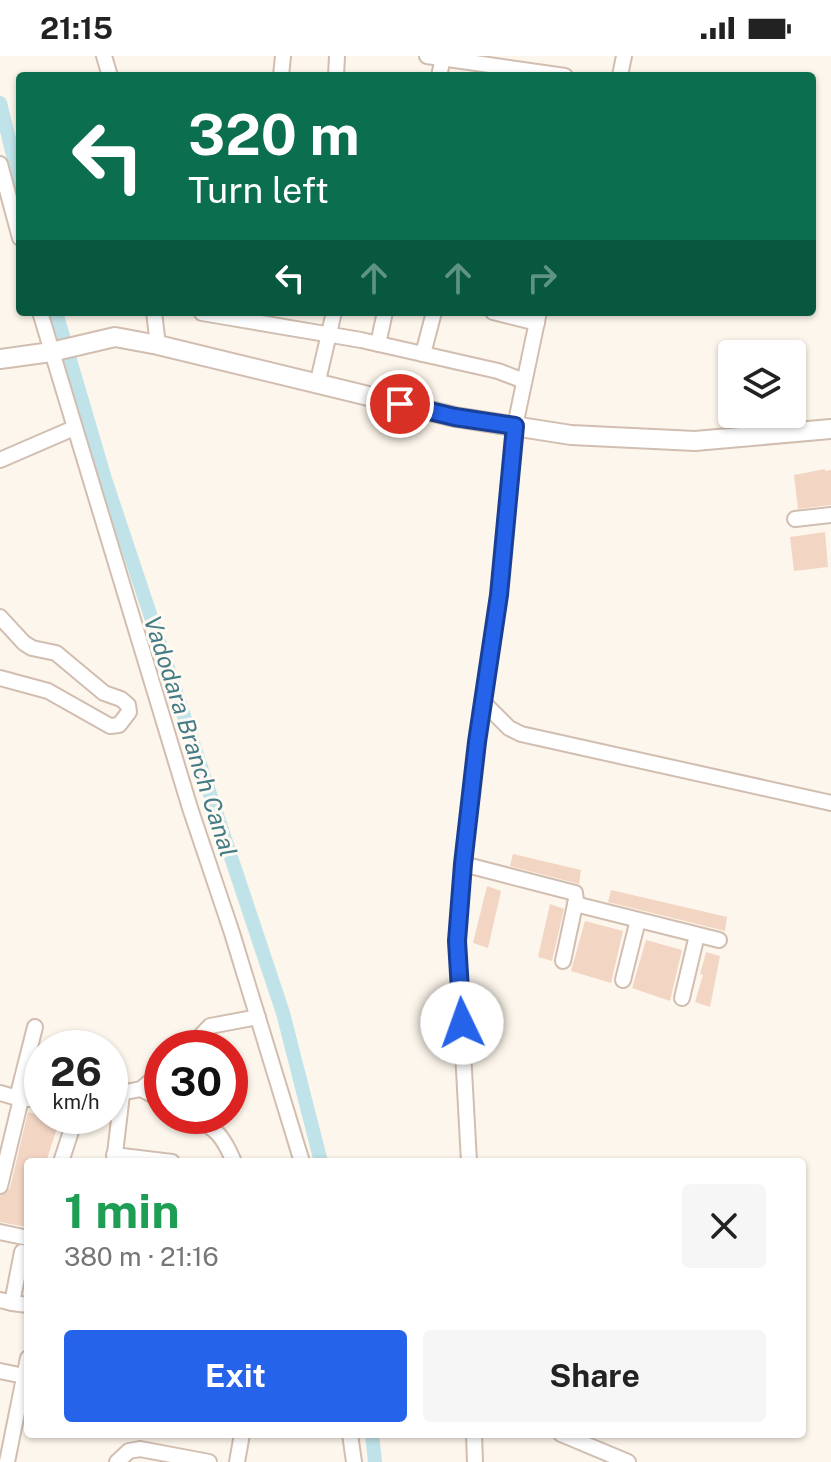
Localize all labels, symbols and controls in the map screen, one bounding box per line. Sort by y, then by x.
text: 21:15 [40,10,113,46]
text: 320 m [188,102,360,168]
icon: left [56,104,160,208]
text: Turn left [188,169,329,211]
icon: left [268,256,312,300]
icon: ahead [352,256,396,300]
icon: ahead [436,256,480,300]
icon: right [520,256,564,300]
map controls [718,340,806,428]
button: layers [718,340,806,428]
pin [366,370,434,438]
icon: arrive [378,382,422,426]
water label: Vadodara Branch Canal [139,612,243,860]
position arrow [420,981,504,1065]
speed limit sign: 30 [144,1030,248,1134]
text: 26 [50,1048,102,1095]
text: km/h [52,1090,100,1114]
text: 1 min [64,1182,180,1239]
button: close [682,1184,766,1268]
text: 380 m · 21:16 [64,1241,219,1272]
button: Exit [64,1330,407,1422]
button: Share [423,1330,766,1422]

